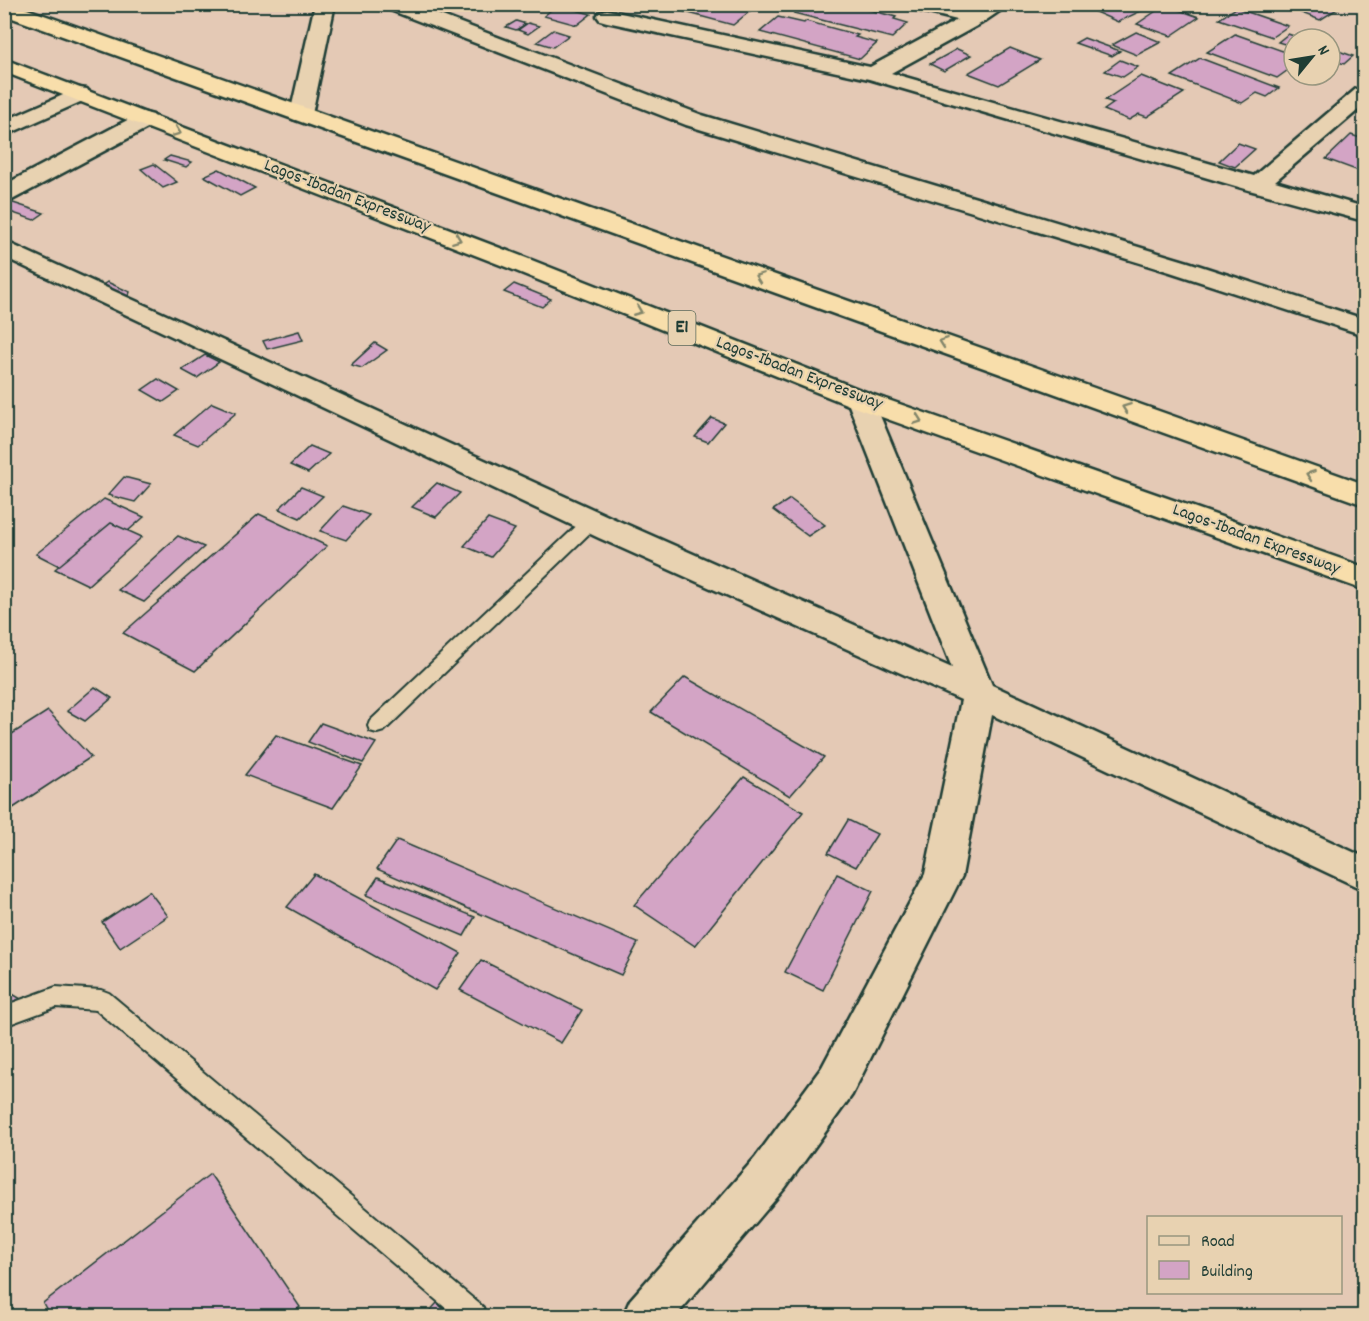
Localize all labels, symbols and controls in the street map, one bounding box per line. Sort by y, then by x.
north arrow [1282,27,1342,87]
text: N [1311,42,1335,60]
one-way arrow [170,125,181,137]
street label: Lagos-Ibadan Expressway [260,154,435,241]
one-way arrow [451,232,462,244]
one-way arrow [754,271,765,284]
one-way arrow [632,304,643,316]
road number: E1 [668,311,696,345]
street label: Lagos-Ibadan Expressway [712,331,887,418]
one-way arrow [938,336,949,349]
one-way arrow [1121,403,1132,416]
one-way arrow [912,412,922,425]
one-way arrow [1305,469,1315,482]
street label: Lagos-Ibadan Expressway [1169,498,1344,582]
legend [1147,1216,1342,1294]
text: Road [1201,1230,1235,1255]
text: Building [1201,1260,1253,1285]

